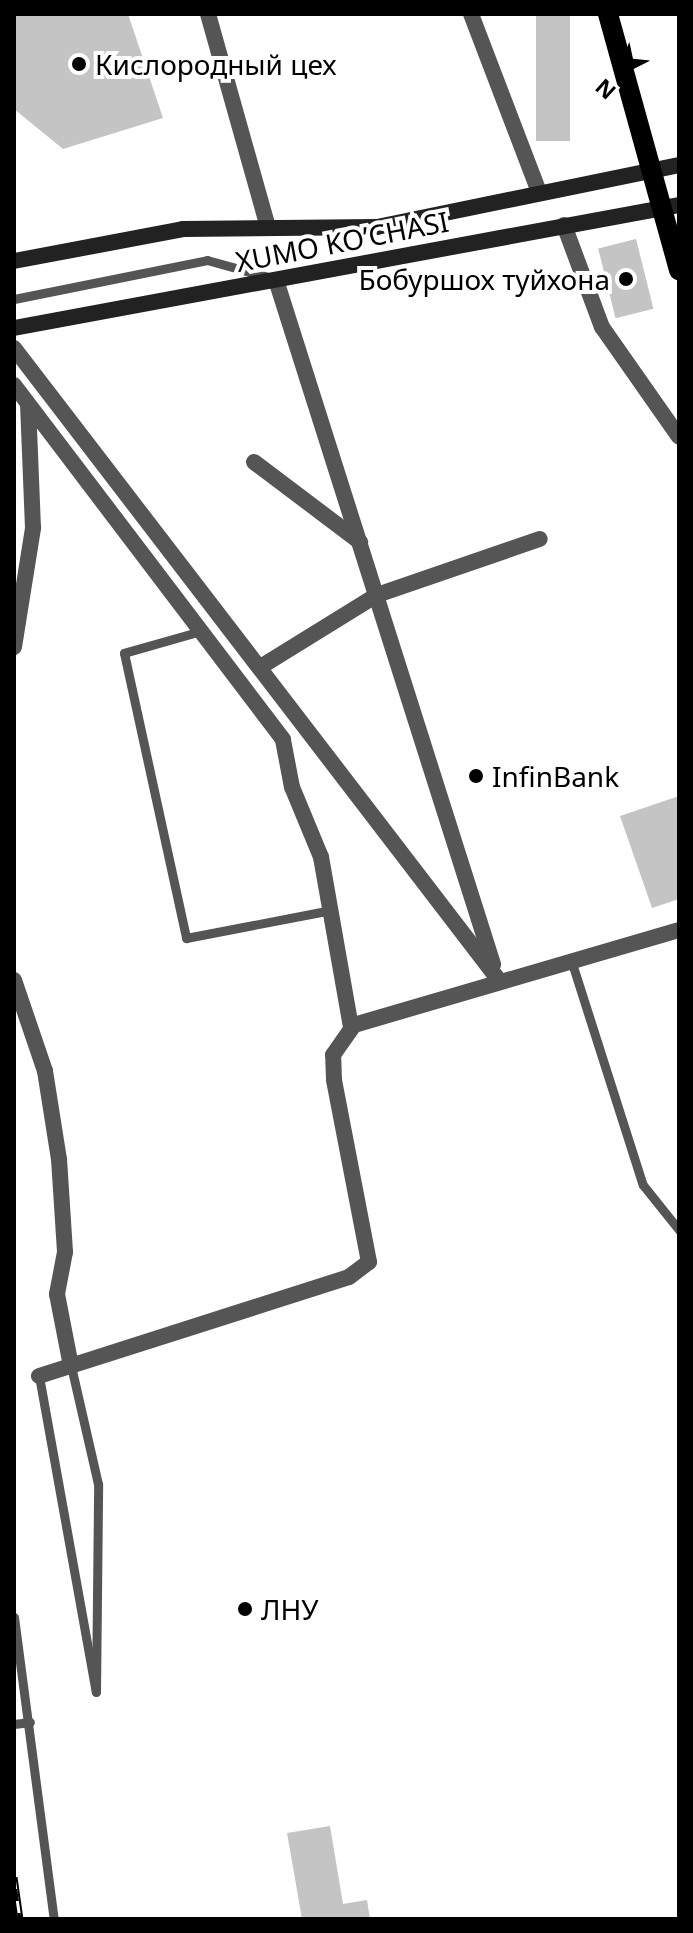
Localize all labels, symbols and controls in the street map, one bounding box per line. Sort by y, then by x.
north arrow [581,32,661,112]
place label: Кислородный цех [95,47,337,81]
marker: Кислородный цех [70,55,88,73]
text: N [588,73,622,107]
street label: XUMO KO’CHASI [233,204,451,278]
place label: Бобуршох туйхона [359,262,610,296]
marker: Бобуршох туйхона [617,270,635,288]
place label: InfinBank [492,759,619,793]
marker: InfinBank [467,767,485,785]
place label: ЛНУ [261,1592,319,1626]
marker: ЛНУ [236,1600,254,1618]

